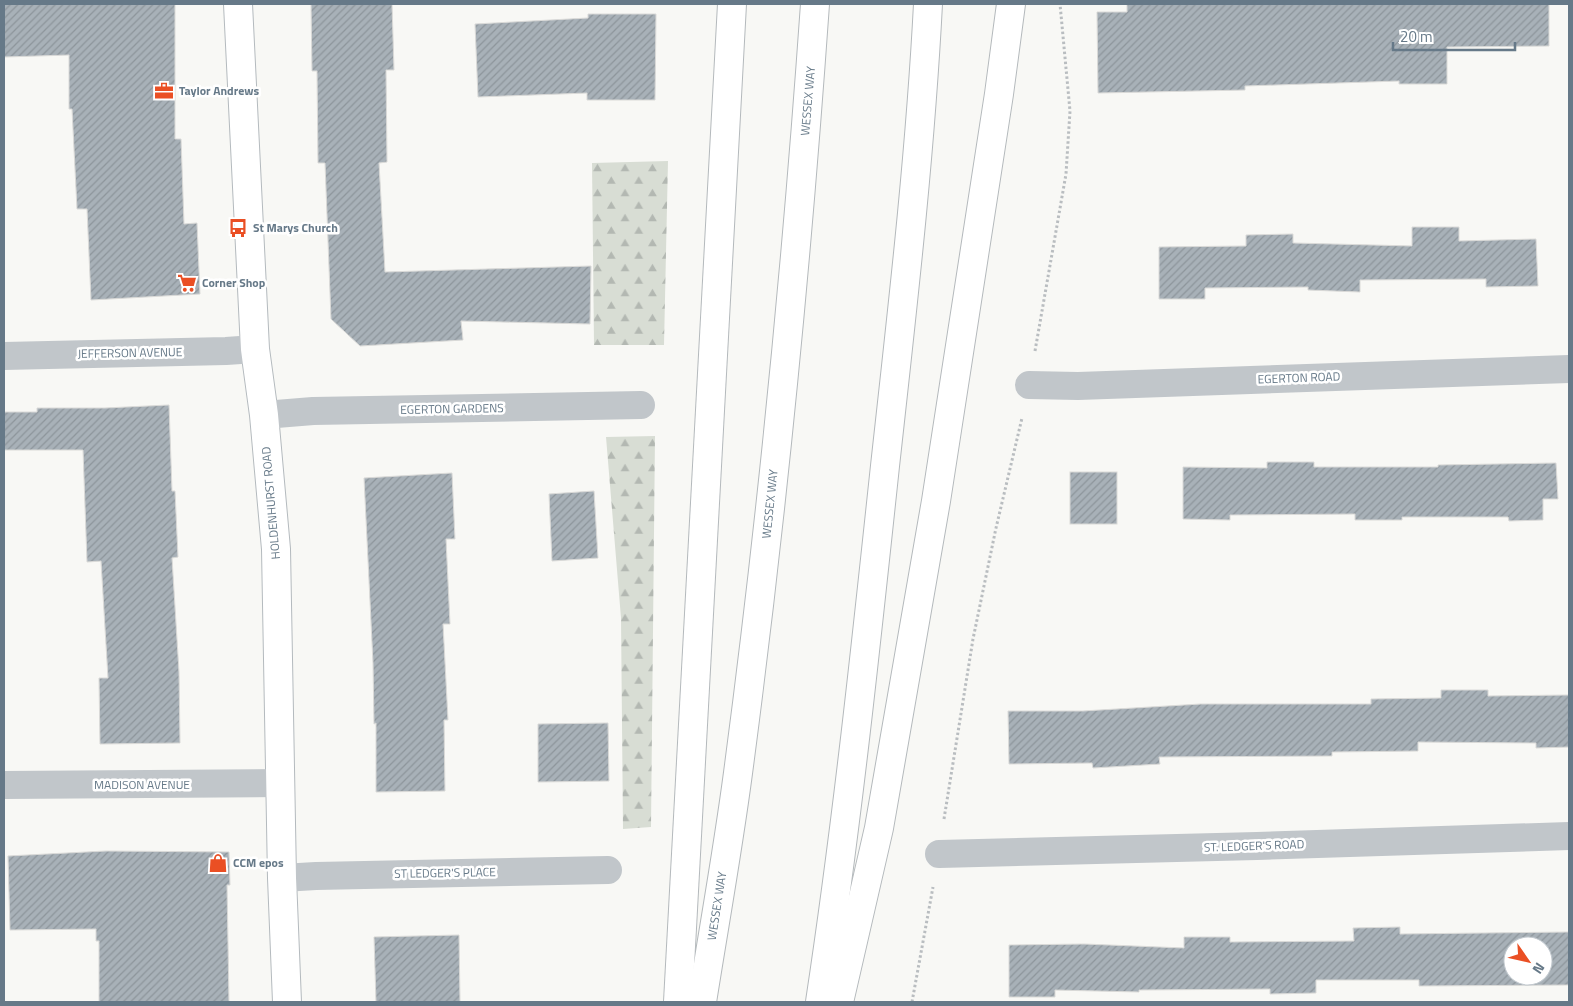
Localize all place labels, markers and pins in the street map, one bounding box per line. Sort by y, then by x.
office icon: Taylor Andrews [153,80,175,102]
place label: Taylor Andrews [179,81,260,100]
bus stop icon: St Marys Church [227,217,249,239]
place label: St Marys Church [253,218,338,237]
supermarket icon: Corner Shop [176,272,198,294]
place label: Corner Shop [202,273,266,292]
shop icon: CCM epos [207,852,229,874]
place label: CCM epos [233,853,284,872]

